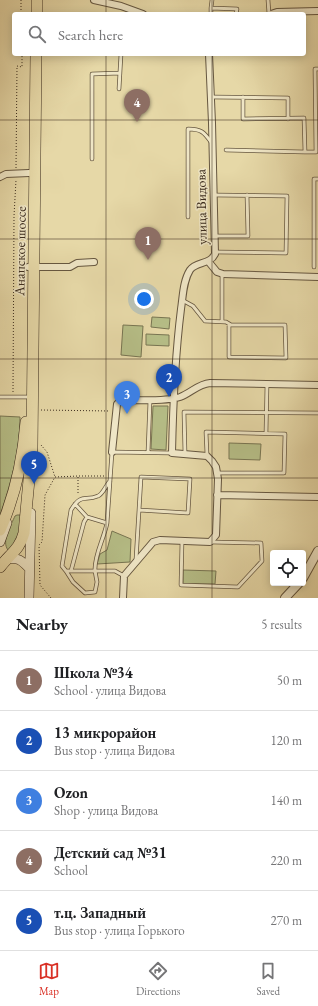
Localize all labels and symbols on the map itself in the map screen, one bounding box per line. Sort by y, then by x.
pin: 4 [124,89,150,122]
street label: улица Видова [191,168,211,245]
street label: Анапское шоссе [10,206,30,297]
pin: 1 [135,227,161,260]
your location [134,289,154,309]
pin: 2 [156,364,182,397]
pin: 3 [114,381,140,414]
pin: 5 [21,451,47,484]

